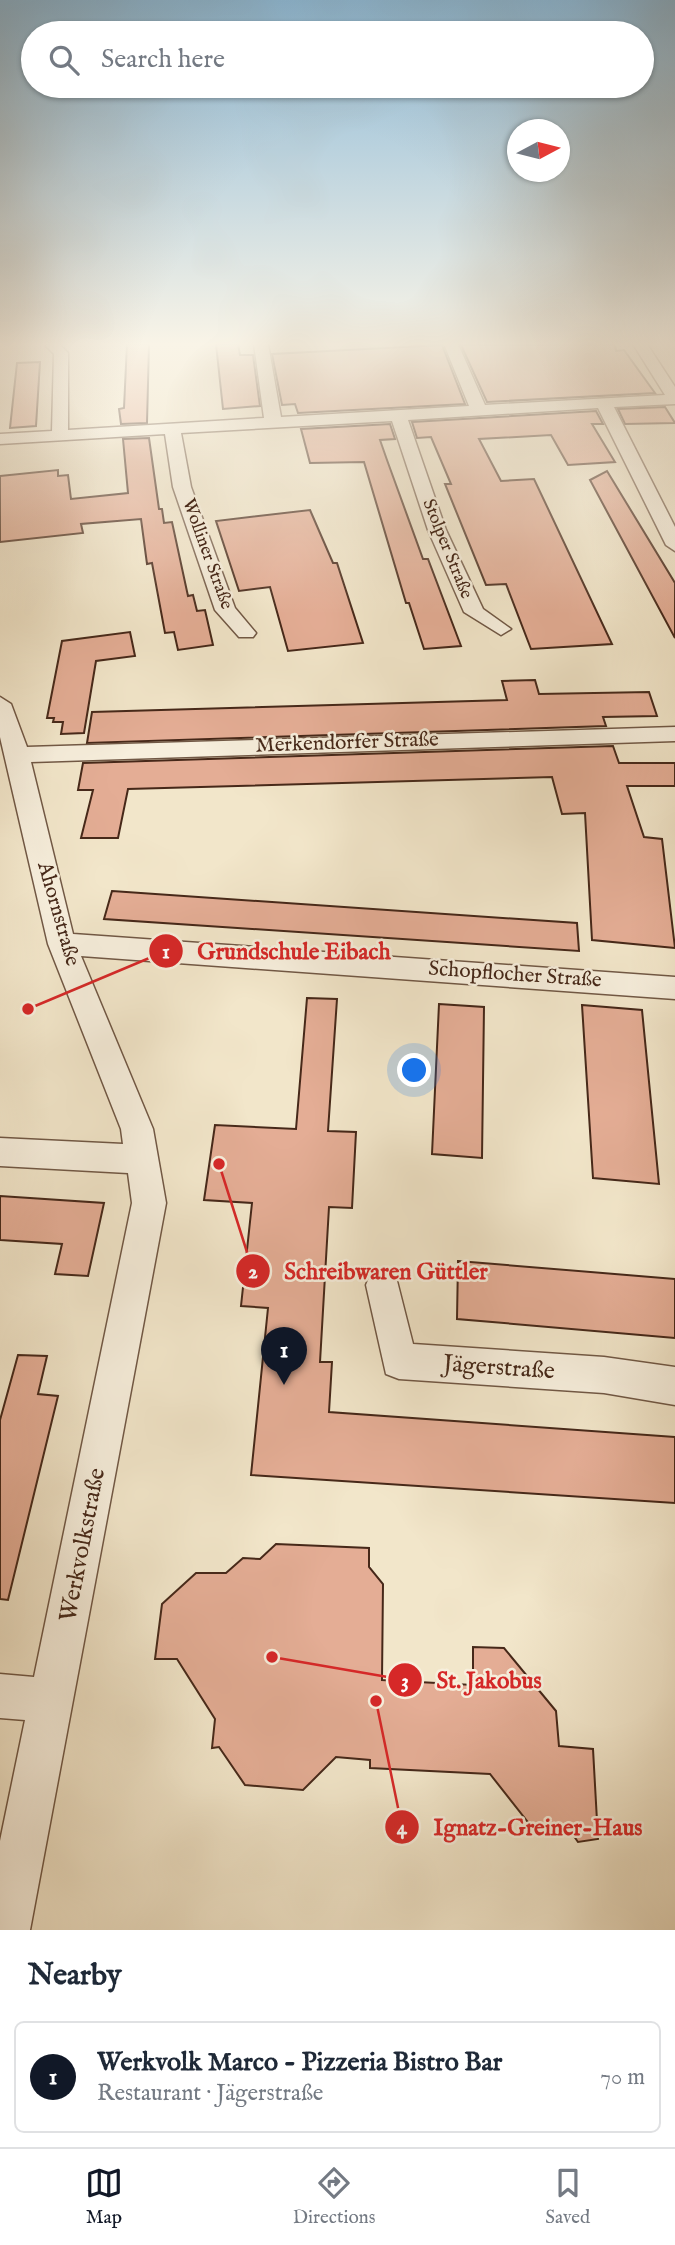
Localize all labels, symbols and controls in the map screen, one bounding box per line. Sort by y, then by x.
search box [21,21,654,98]
icon: search [45,41,83,79]
text: Search here [101,43,225,76]
north arrow [507,119,570,182]
street label: Wolliner Straße [176,495,238,613]
street label: Stolper Straße [417,496,477,602]
street label: Merkendorfer Straße [255,726,440,760]
street label: Ahornstraße [30,858,86,970]
callout: Grundschule Eibach [149,929,405,973]
text: Grundschule Eibach [197,938,391,967]
text: 1 [162,939,170,966]
street label: Schopflocher Straße [428,955,603,995]
your location [397,1053,431,1087]
callout: Schreibwaren Güttler [236,1249,502,1293]
text: Schreibwaren Güttler [284,1258,488,1287]
text: 2 [248,1259,258,1286]
pin: 1 [261,1327,307,1385]
street label: Jägerstraße [439,1348,556,1387]
street label: Werkvolkstraße [53,1465,113,1625]
callout: St. Jakobus [388,1658,556,1702]
text: St. Jakobus [436,1667,542,1696]
text: 3 [401,1668,409,1695]
callout: Ignatz-Greiner-Haus [385,1805,656,1849]
text: Ignatz-Greiner-Haus [434,1814,642,1843]
text: 4 [397,1815,408,1842]
text: Nearby [28,1957,121,1995]
text: Werkvolk Marco - Pizzeria Bistro Bar [97,2046,502,2079]
text: 1 [49,2063,57,2092]
text: 70 m [600,2063,645,2092]
text: Restaurant · Jägerstraße [97,2079,323,2108]
tab: Map [85,2164,123,2230]
tab: Directions [293,2164,375,2230]
tab: Saved [545,2164,590,2230]

